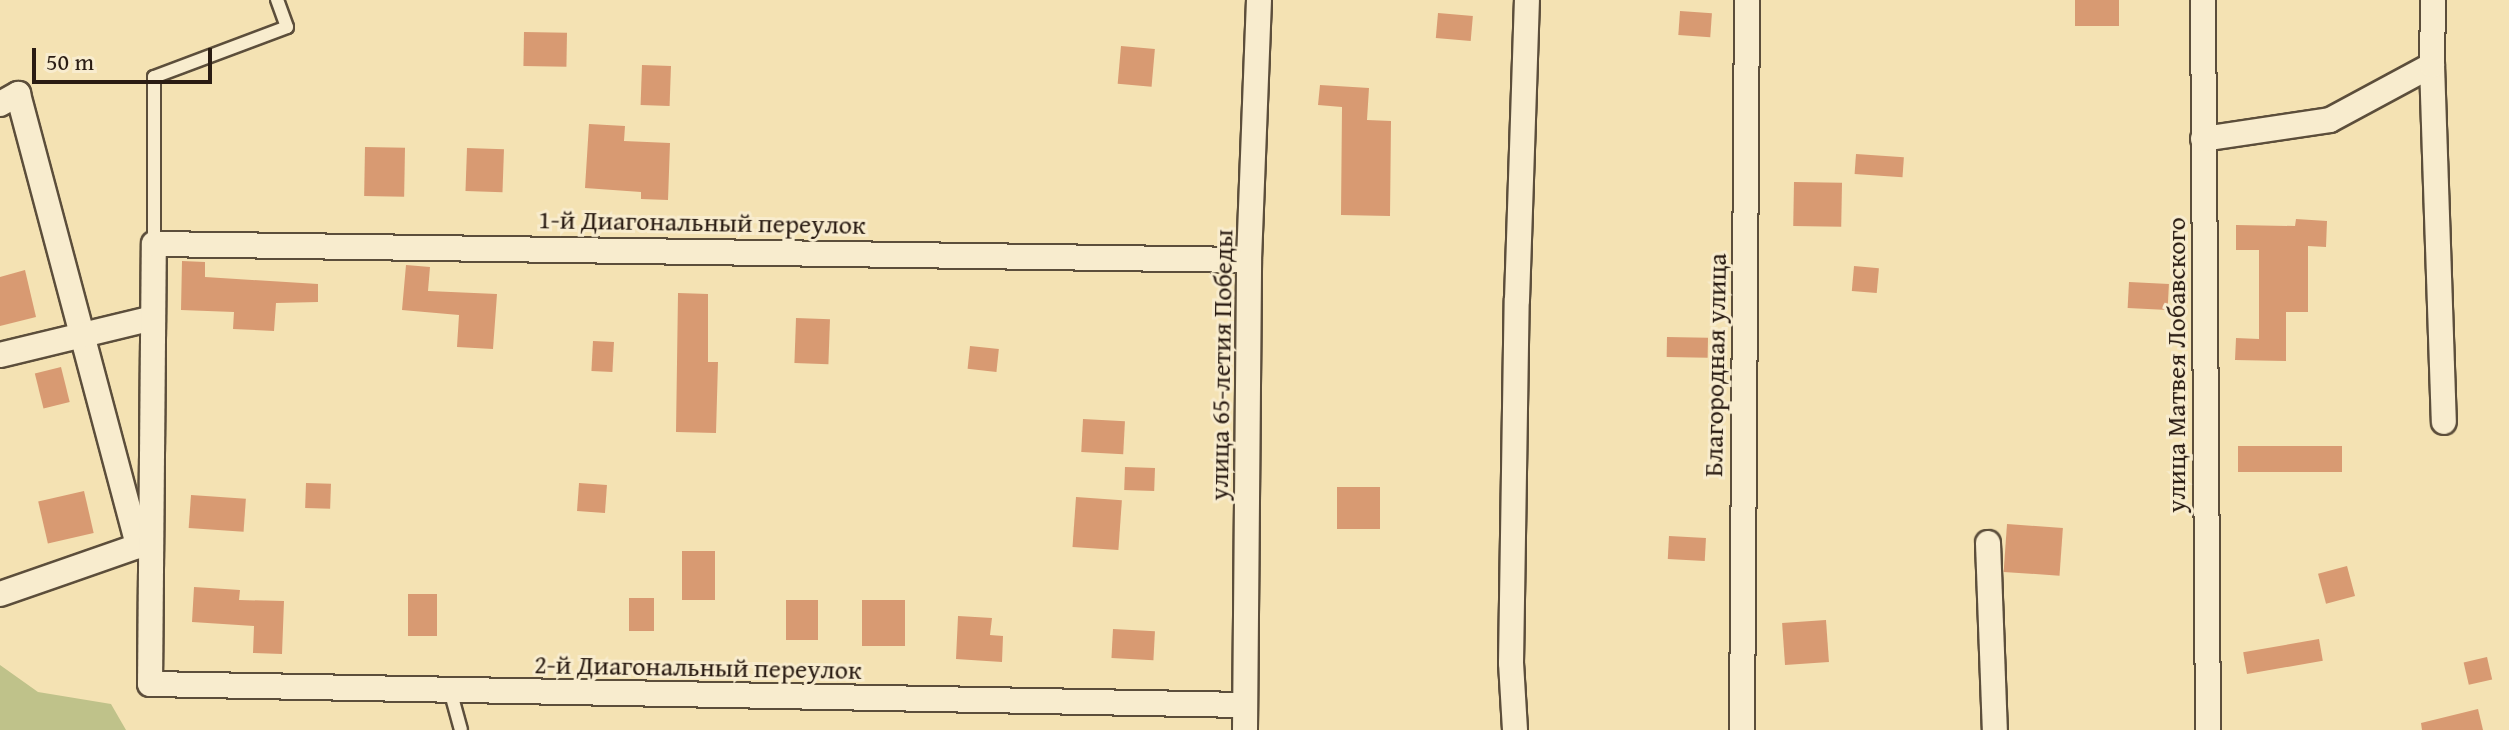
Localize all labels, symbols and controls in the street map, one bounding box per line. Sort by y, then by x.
scale bar [36,32,216,82]
text: 50 m [46,44,94,79]
street label: 1-й Диагональный переулок [538,204,866,240]
street label: улица Матвея Лобавского [2160,217,2192,513]
street label: улица 65-летия Победы [1203,229,1239,501]
street label: Благородная улица [1697,253,1733,477]
street label: 2-й Диагональный переулок [534,649,862,685]

